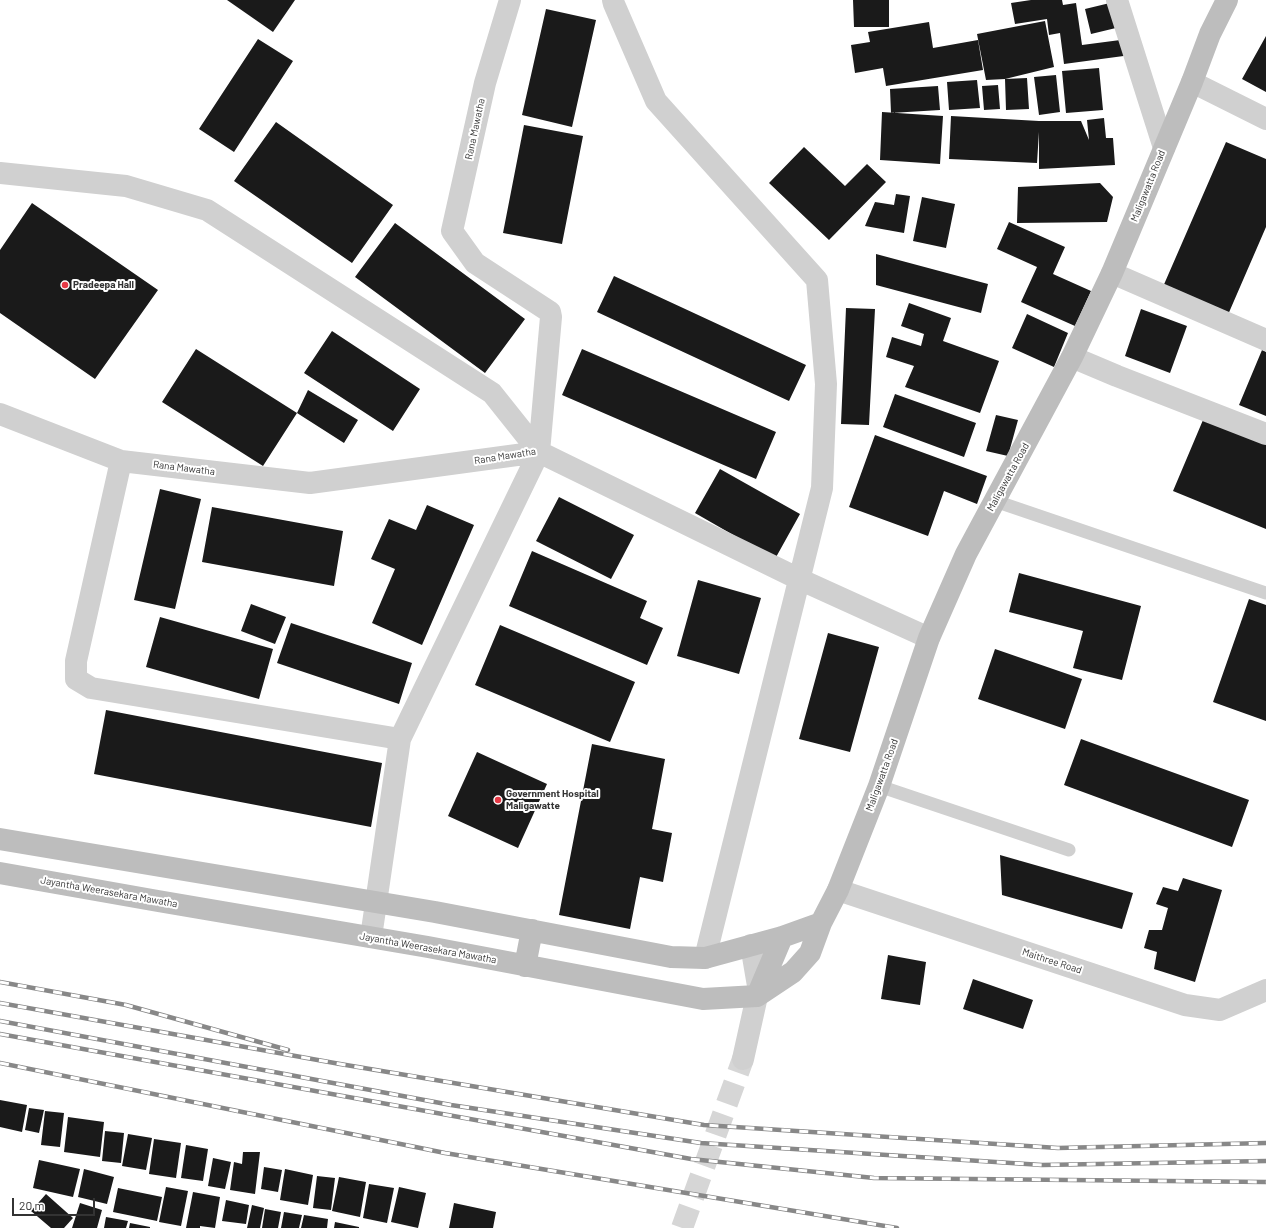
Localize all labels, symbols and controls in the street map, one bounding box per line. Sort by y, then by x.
street label: Rana Mawatha [463,97,487,161]
street label: Maligawatta Road [1128,148,1168,224]
place label: Pradeepa Hall [73,279,134,291]
marker: Pradeepa Hall [60,280,70,290]
street label: Maligawatta Road [984,441,1032,513]
street label: Rana Mawatha [473,445,537,467]
street label: Rana Mawatha [152,458,216,478]
street label: Maligawatta Road [863,737,901,813]
place label: Government Hospital Maligawatte [506,788,599,812]
marker: Government Hospital Maligawatte [493,795,503,805]
street label: Jayantha Weerasekara Mawatha [39,874,179,910]
street label: Jayantha Weerasekara Mawatha [358,930,498,966]
street label: Maithree Road [1021,946,1083,976]
scale bar [14,1190,97,1216]
text: 20 m [19,1198,45,1212]

